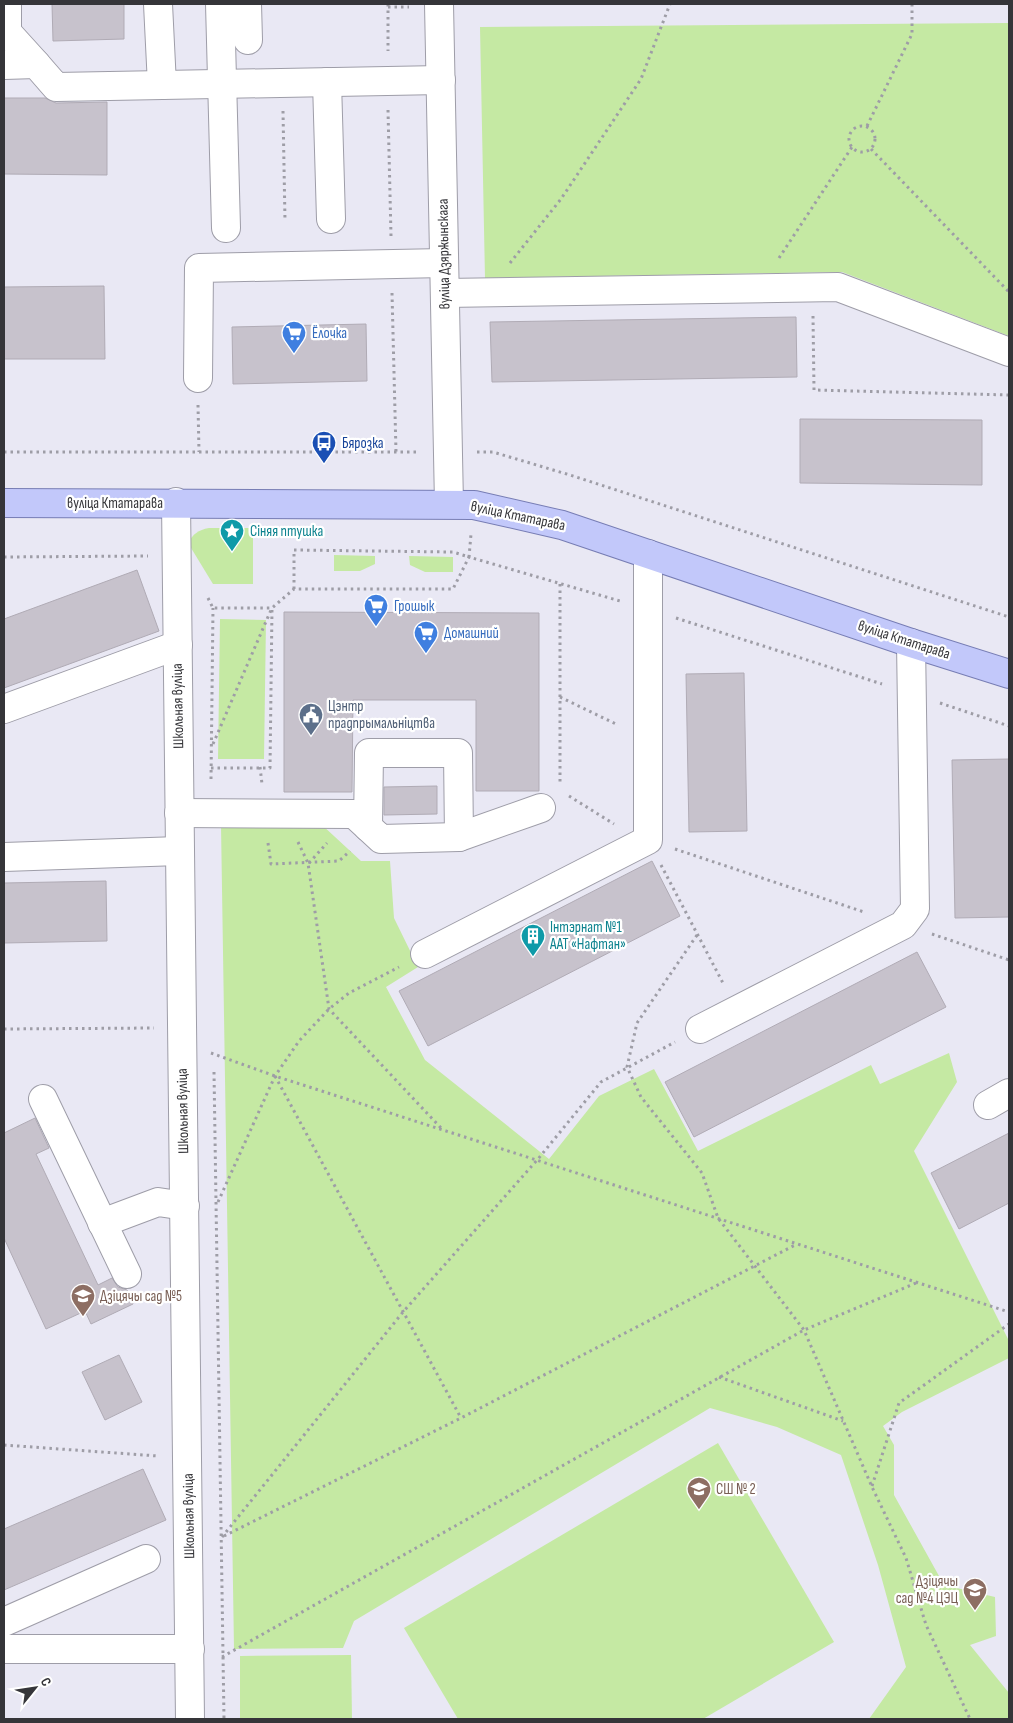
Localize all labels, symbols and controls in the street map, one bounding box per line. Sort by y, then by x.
street label: вуліца Дзяржынскага [434,198,454,310]
supermarket icon: Ёлочка [281,320,307,354]
place label: Ёлочка [312,324,347,343]
bus stop icon: Бярозка [311,430,337,464]
place label: Бярозка [342,434,384,453]
street label: вуліца Ктатарава [67,494,163,513]
street label: вуліца Ктатарава [469,497,567,535]
place icon: Сіняя птушка [219,518,245,552]
place label: Сіняя птушка [250,522,323,541]
supermarket icon: Грошык [363,593,389,627]
place label: Грошык [394,597,435,616]
street label: вуліца Ктатарава [855,616,953,664]
supermarket icon: Домашний [413,620,439,654]
place label: Домашний [444,624,499,643]
street label: Школьная вуліца [168,663,188,749]
place label: Цэнтр прадпрымальніцтва [328,697,435,733]
public building icon: Цэнтр прадпрымальніцтва [298,702,324,736]
place label: Інтэрнат №1 ААТ «Нафтан» [549,918,626,954]
building icon: Інтэрнат №1 ААТ «Нафтан» [520,923,546,957]
street label: Школьная вуліца [173,1068,193,1154]
school or university icon: Дзіцячы сад №5 [70,1283,96,1317]
place label: Дзіцячы сад №5 [100,1287,182,1306]
street label: Школьная вуліца [179,1473,199,1559]
school or university icon: СШ № 2 [686,1476,712,1510]
place label: СШ № 2 [716,1480,756,1499]
place label: Дзіцячы сад №4 ЦЭЦ [896,1572,958,1608]
school or university icon: Дзіцячы сад №4 ЦЭЦ [962,1577,988,1611]
north arrow [10,1663,60,1713]
text: С [37,1674,55,1689]

